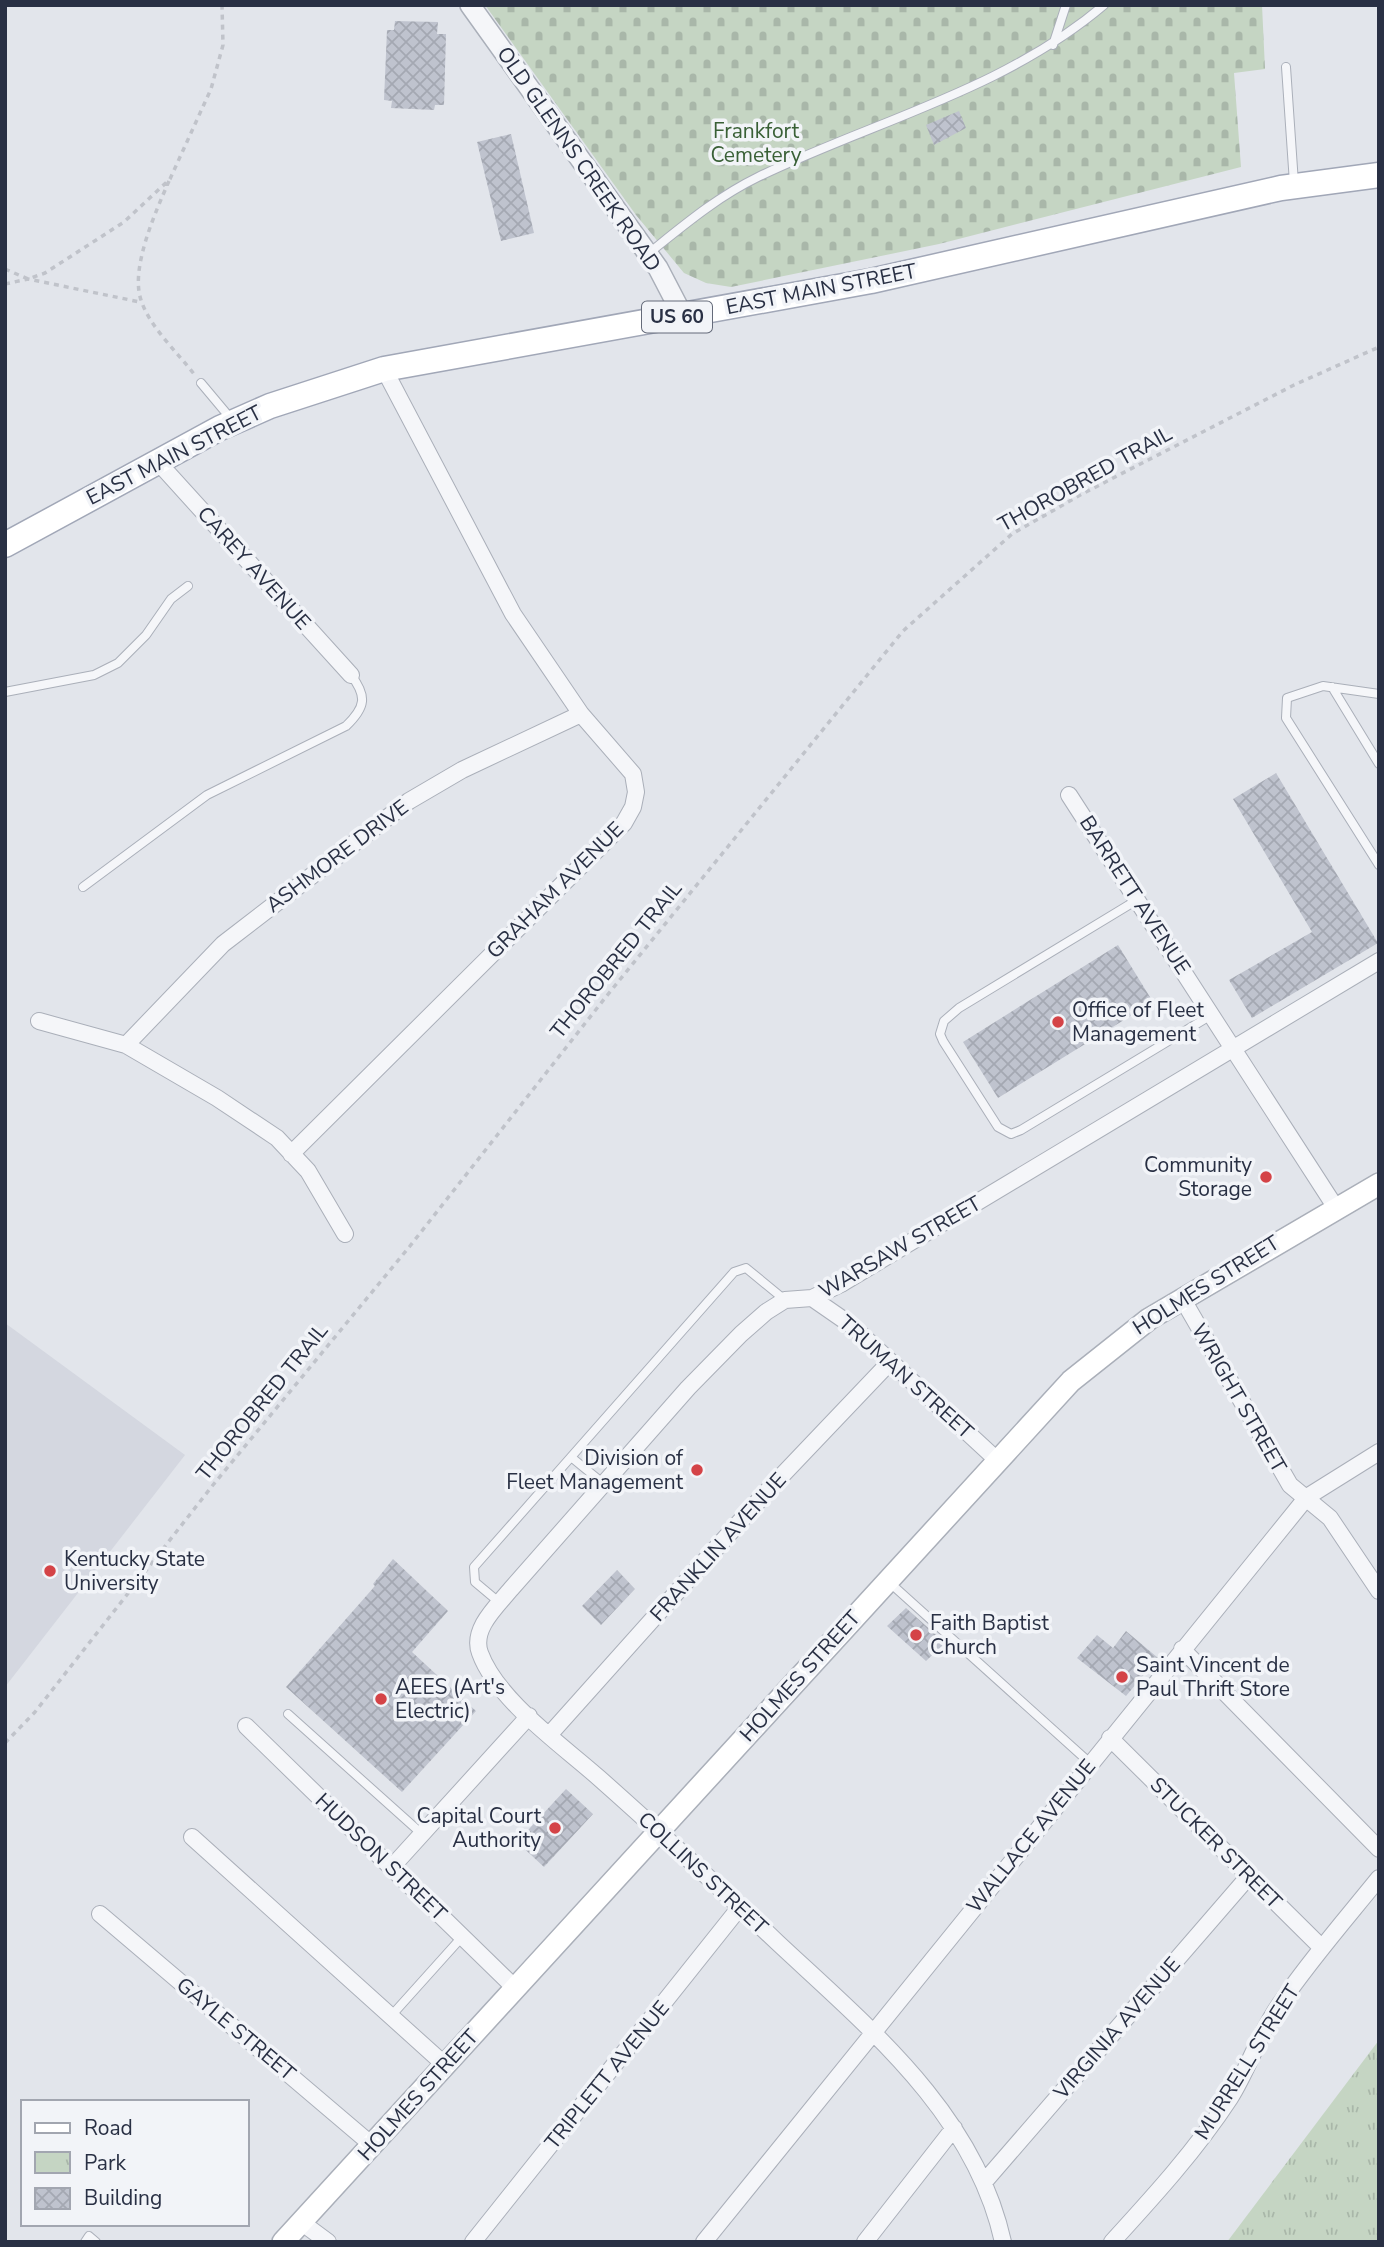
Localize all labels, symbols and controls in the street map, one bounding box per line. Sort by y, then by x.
street label: OLD GLENNS CREEK ROAD [490,41,668,277]
park label: Frankfort Cemetery [710,117,802,169]
street label: EAST MAIN STREET [723,257,919,321]
road number: US 60 [642,302,712,332]
street label: EAST MAIN STREET [81,398,267,511]
street label: THOROBRED TRAIL [993,419,1177,538]
street label: CAREY AVENUE [191,500,317,636]
street label: ASHMORE DRIVE [260,793,414,919]
street label: BARRETT AVENUE [1073,810,1197,980]
street label: GRAHAM AVENUE [480,815,630,965]
street label: THOROBRED TRAIL [544,875,689,1045]
place label: Office of Fleet Management [1072,996,1204,1048]
marker: Office of Fleet Management [1050,1014,1066,1030]
place label: Community Storage [1144,1151,1252,1203]
marker: Community Storage [1258,1169,1274,1185]
street label: WARSAW STREET [814,1189,987,1305]
street label: HOLMES STREET [1127,1228,1285,1341]
street label: TRUMAN STREET [833,1309,980,1445]
street label: THOROBRED TRAIL [190,1317,335,1487]
street label: WRIGHT STREET [1185,1318,1293,1478]
place label: Division of Fleet Management [506,1444,684,1496]
marker: Division of Fleet Management [689,1462,705,1478]
street label: FRANKLIN AVENUE [644,1467,792,1627]
place label: Kentucky State University [64,1545,205,1597]
marker: Kentucky State University [42,1563,58,1579]
street label: HOLMES STREET [733,1604,867,1748]
place label: Faith Baptist Church [930,1609,1049,1661]
marker: Faith Baptist Church [908,1627,924,1643]
place label: Saint Vincent de Paul Thrift Store [1136,1651,1290,1703]
marker: Saint Vincent de Paul Thrift Store [1114,1669,1130,1685]
place label: AEES (Art's Electric) [395,1673,505,1725]
marker: AEES (Art's Electric) [373,1691,389,1707]
street label: WALLACE AVENUE [960,1753,1102,1919]
street label: STUCKER STREET [1144,1771,1288,1915]
street label: HUDSON STREET [309,1787,453,1927]
place label: Capital Court Authority [417,1802,542,1854]
street label: COLLINS STREET [632,1805,774,1941]
marker: Capital Court Authority [547,1820,563,1836]
street label: VIRGINIA AVENUE [1047,1951,1187,2106]
street label: GAYLE STREET [171,1971,302,2087]
street label: MURRELL STREET [1188,1979,1306,2145]
street label: TRIPLETT AVENUE [538,1995,676,2155]
street label: HOLMES STREET [351,2023,485,2167]
legend [21,2100,248,2226]
text: Road [84,2114,133,2142]
text: Park [84,2149,126,2177]
text: Building [84,2184,162,2212]

